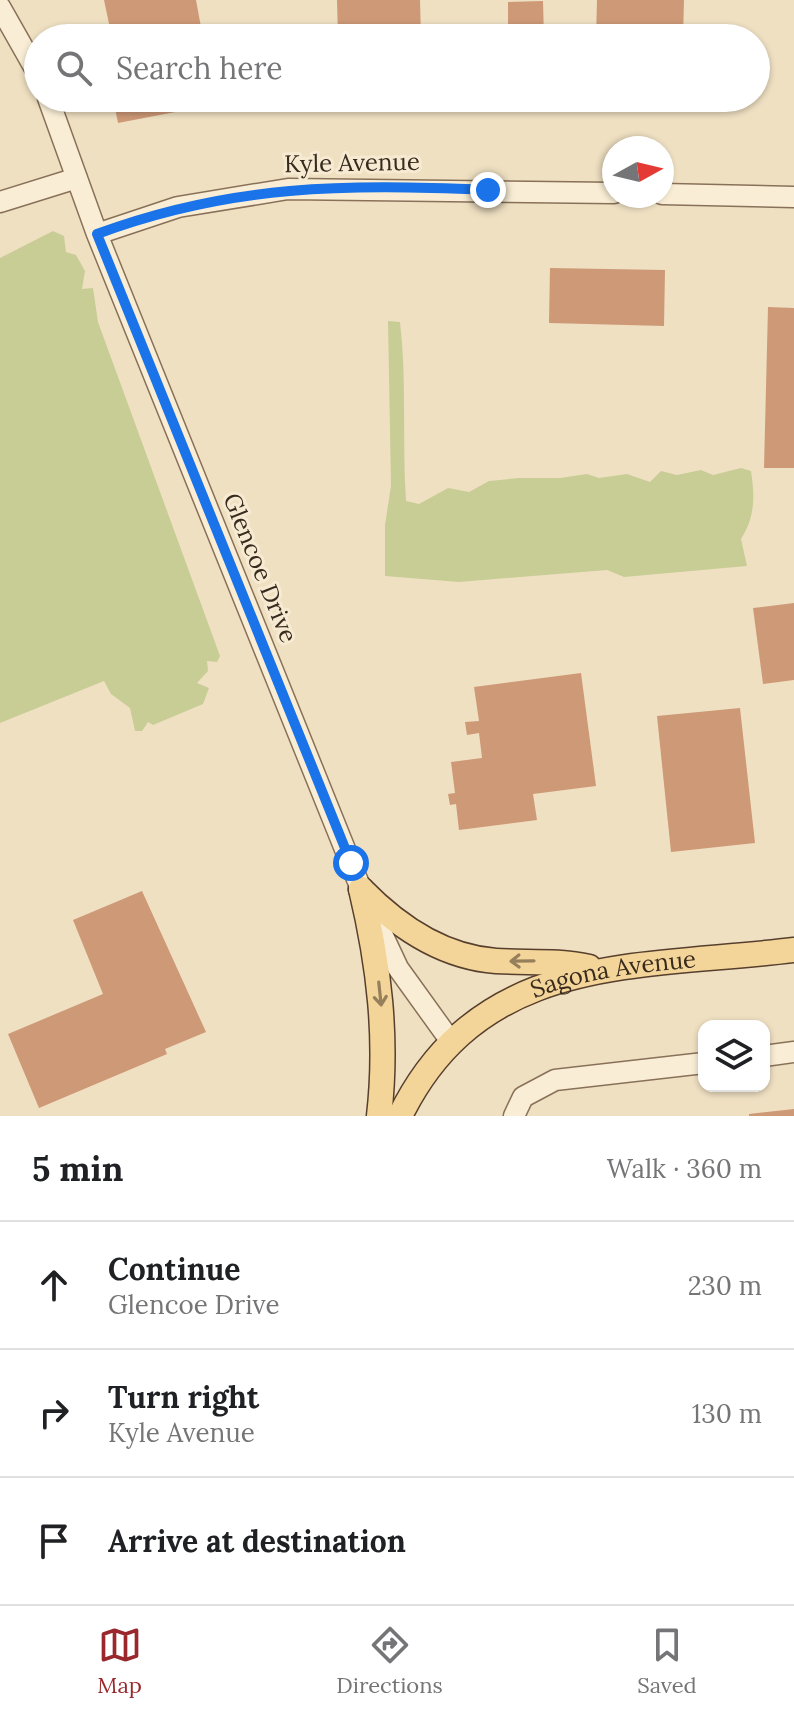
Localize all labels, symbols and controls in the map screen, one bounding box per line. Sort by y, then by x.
search box [24,24,770,112]
icon: search [52,46,96,90]
text: Search here [116,49,283,87]
north arrow [602,136,674,208]
street label: Kyle Avenue [284,146,420,179]
route end [470,172,506,208]
street label: Glencoe Drive [216,489,305,647]
route start [333,845,369,881]
street label: Sagona Avenue [526,943,697,1005]
one-way arrow [509,953,536,969]
one-way arrow [373,980,388,1006]
map controls [698,1020,770,1092]
button: layers [698,1020,770,1092]
text: 5 min [32,1147,123,1190]
text: Walk · 360 m [607,1152,762,1185]
text: Continue [108,1250,240,1288]
icon: ahead [32,1263,76,1307]
text: 230 m [688,1269,762,1302]
text: Glencoe Drive [108,1288,280,1321]
text: Turn right [108,1378,259,1416]
icon: right [32,1391,76,1435]
text: 130 m [692,1397,762,1430]
text: Kyle Avenue [108,1416,255,1449]
icon: arrive [32,1519,76,1563]
text: Arrive at destination [108,1522,406,1560]
tab: Map [97,1623,142,1699]
tab: Directions [336,1623,443,1699]
tab: Saved [637,1623,697,1699]

